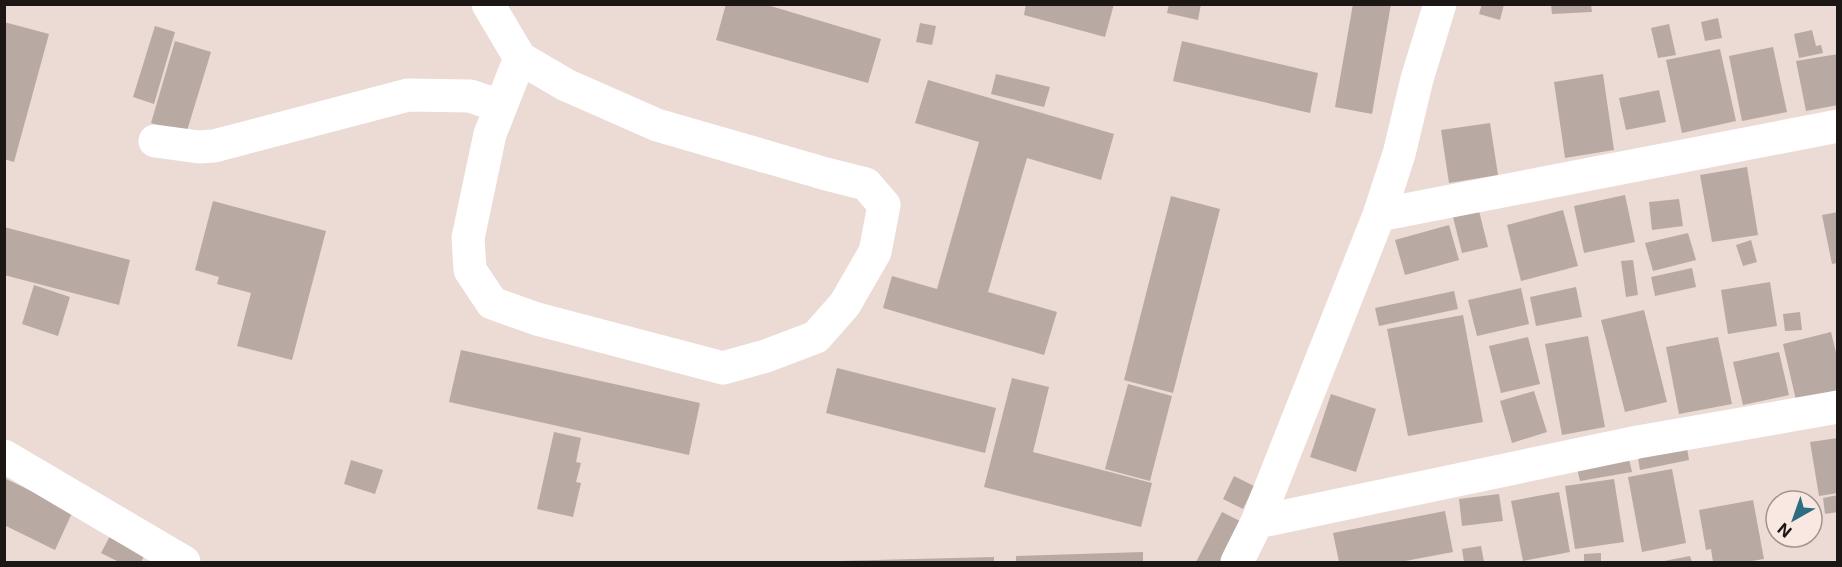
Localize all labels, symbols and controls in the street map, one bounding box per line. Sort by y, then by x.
north arrow [1764,489,1824,549]
text: N [1773,519,1795,542]

